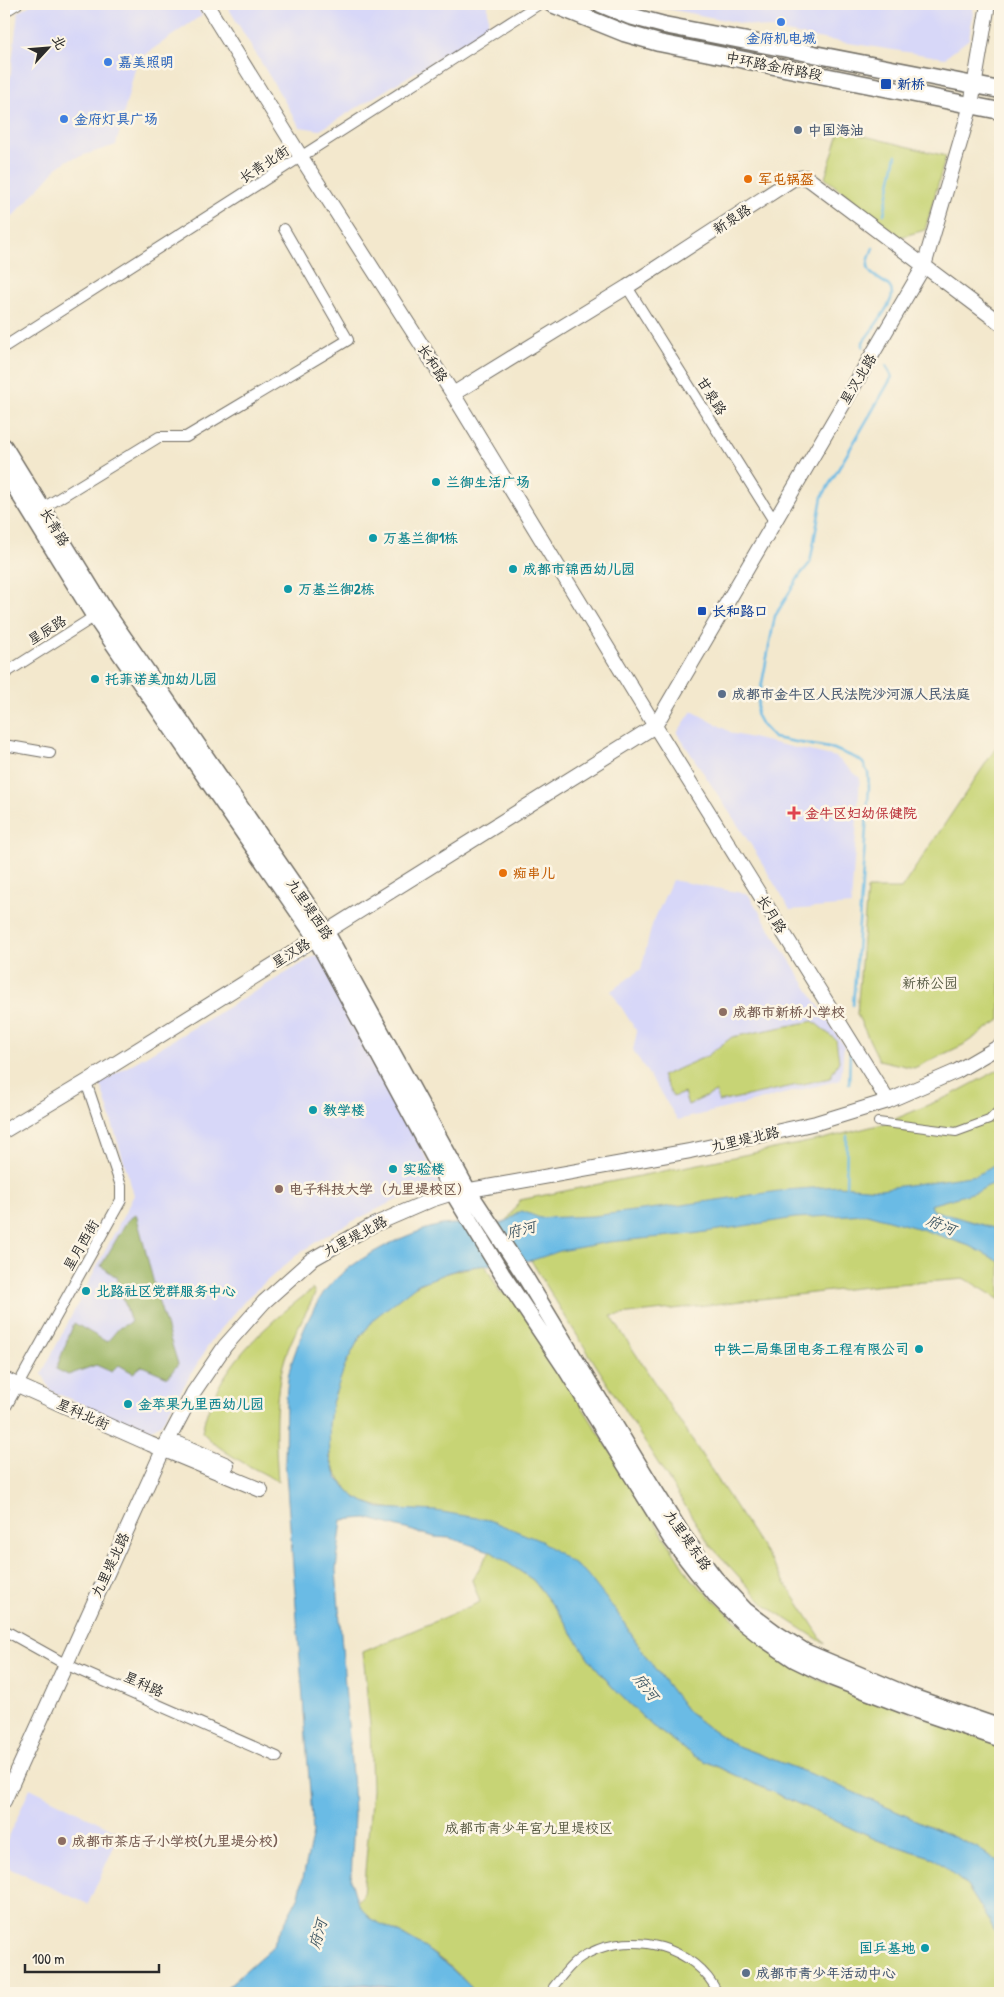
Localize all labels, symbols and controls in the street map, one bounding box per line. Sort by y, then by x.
marker: 金府机电城 [775,16,787,28]
north arrow [22,22,72,72]
place label: 金府机电城 [746,28,816,47]
text: 北 [49,32,72,53]
street label: 中环路金府路段 [724,47,824,84]
place label: 嘉美照明 [118,52,174,71]
marker: 嘉美照明 [102,56,114,68]
place label: 新桥 [897,74,925,93]
marker: 新桥 [879,77,893,91]
place label: 金府灯具广场 [74,109,158,128]
marker: 金府灯具广场 [58,113,70,125]
place label: 中国海油 [808,120,864,139]
marker: 中国海油 [792,124,804,136]
street label: 长青北街 [235,140,292,187]
place label: 军屯锅盔 [758,169,814,188]
marker: 军屯锅盔 [742,173,754,185]
street label: 新泉路 [709,199,755,238]
street label: 长和路 [414,340,453,386]
street label: 星汉北路 [835,350,880,408]
street label: 甘泉路 [693,373,732,419]
place label: 兰御生活广场 [446,472,530,491]
marker: 兰御生活广场 [430,476,442,488]
street label: 长青路 [36,504,74,550]
place label: 万基兰御1栋 [383,528,458,547]
marker: 万基兰御1栋 [367,532,379,544]
place label: 成都市锦西幼儿园 [523,559,635,578]
marker: 成都市锦西幼儿园 [507,563,519,575]
place label: 万基兰御2栋 [298,579,375,598]
marker: 万基兰御2栋 [282,583,294,595]
place label: 长和路口 [712,601,768,620]
marker: 长和路口 [696,605,708,617]
street label: 星辰路 [24,610,70,649]
place label: 托菲诺美加幼儿园 [105,669,217,688]
marker: 托菲诺美加幼儿园 [89,673,101,685]
place label: 成都市金牛区人民法院沙河源人民法庭 [732,684,970,703]
marker: 成都市金牛区人民法院沙河源人民法庭 [716,688,728,700]
place label: 金牛区妇幼保健院 [805,803,917,822]
marker: 金牛区妇幼保健院 [787,806,801,820]
place label: 痴串儿 [513,863,555,882]
marker: 痴串儿 [497,867,509,879]
street label: 九里堤西路 [283,874,338,943]
street label: 长月路 [753,891,792,937]
street label: 星汉路 [268,933,314,972]
park label: 新桥公园 [902,973,958,992]
place label: 成都市新桥小学校 [733,1002,845,1021]
marker: 成都市新桥小学校 [717,1006,729,1018]
place label: 教学楼 [323,1100,365,1119]
marker: 教学楼 [307,1104,319,1116]
street label: 九里堤北路 [709,1121,781,1156]
place label: 实验楼 [403,1159,445,1178]
marker: 实验楼 [387,1163,399,1175]
place label: 电子科技大学（九里堤校区） [289,1179,471,1198]
marker: 电子科技大学（九里堤校区） [273,1183,285,1195]
water label: 府河 [923,1209,962,1241]
street label: 九里堤北路 [319,1211,390,1260]
water label: 府河 [504,1215,541,1243]
street label: 星月西街 [58,1216,103,1274]
place label: 北路社区党群服务中心 [96,1281,236,1300]
marker: 北路社区党群服务中心 [80,1285,92,1297]
place label: 中铁二局集团电务工程有限公司 [713,1339,909,1358]
marker: 中铁二局集团电务工程有限公司 [913,1343,925,1355]
street label: 星科北街 [54,1393,113,1434]
place label: 金苹果九里西幼儿园 [138,1394,264,1413]
marker: 金苹果九里西幼儿园 [122,1398,134,1410]
street label: 九里堤东路 [661,1506,716,1574]
street label: 九里堤北路 [86,1529,133,1601]
street label: 星科路 [121,1666,167,1701]
water label: 府河 [629,1668,666,1707]
park label: 成都市青少年宫九里堤校区 [445,1818,613,1837]
place label: 成都市茶店子小学校(九里堤分校) [72,1831,278,1850]
marker: 成都市茶店子小学校(九里堤分校) [56,1835,68,1847]
water label: 府河 [303,1914,333,1951]
place label: 国乒基地 [859,1938,915,1957]
scale bar [25,1942,159,1974]
marker: 国乒基地 [919,1942,931,1954]
text: 100 m [32,1948,65,1969]
place label: 成都市青少年活动中心 [756,1963,896,1982]
marker: 成都市青少年活动中心 [740,1967,752,1979]

